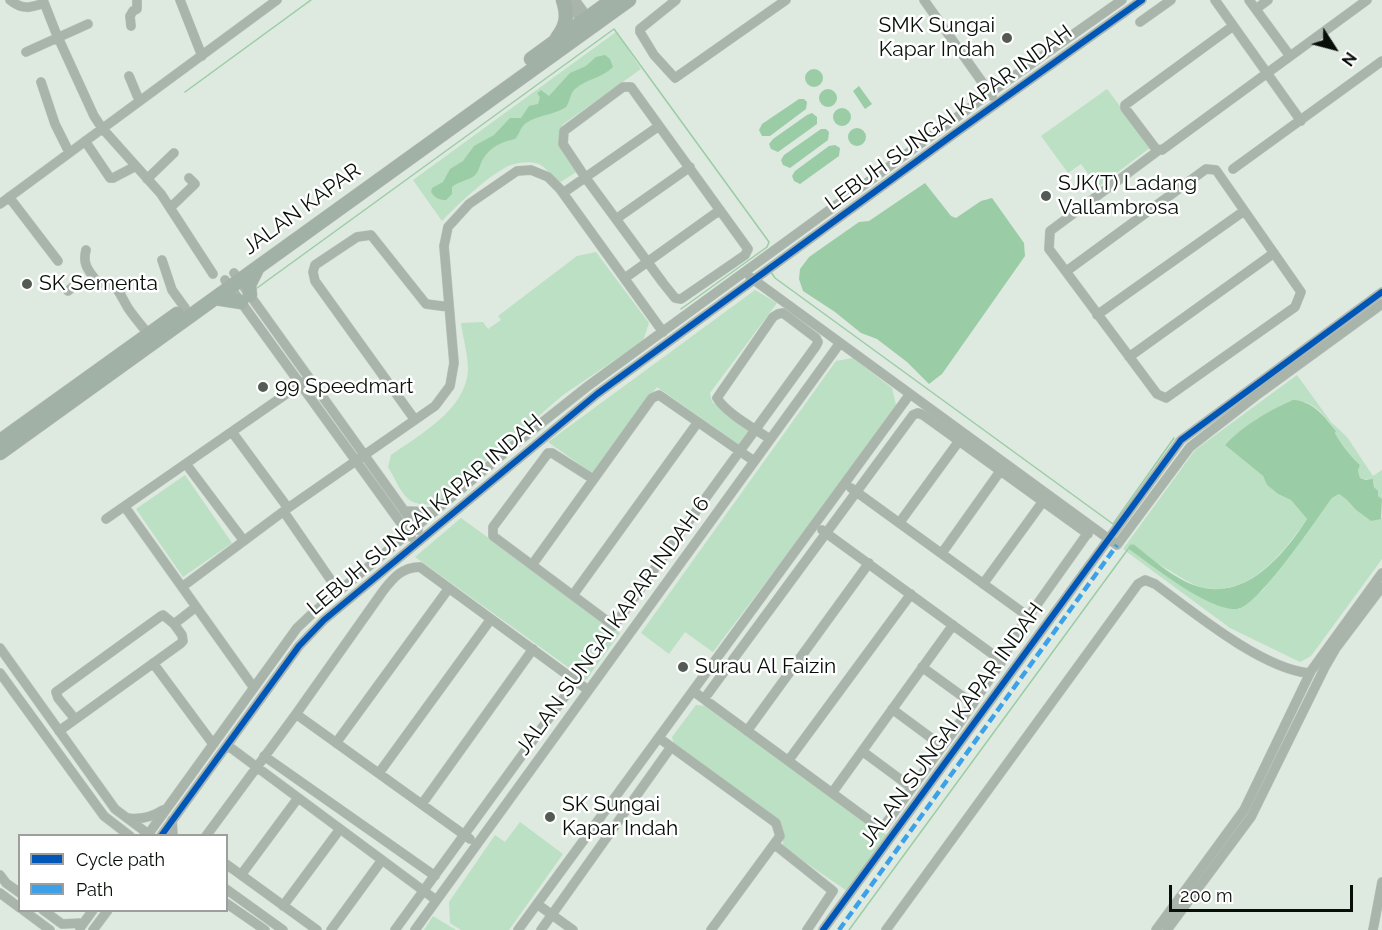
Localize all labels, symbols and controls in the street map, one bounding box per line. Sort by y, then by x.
place label: SMK Sungai Kapar Indah [879,13,995,63]
north arrow [1304,18,1364,78]
street label: LEBUH SUNGAI KAPAR INDAH [821,20,1077,216]
marker: SMK Sungai Kapar Indah [1000,31,1014,45]
text: N [1338,48,1360,69]
street label: JALAN KAPAR [238,158,366,260]
place label: SJK(T) Ladang Vallambrosa [1058,171,1197,221]
marker: SJK(T) Ladang Vallambrosa [1039,189,1053,203]
place label: SK Sementa [39,271,158,297]
marker: SK Sementa [20,277,34,291]
place label: 99 Speedmart [275,374,414,400]
marker: 99 Speedmart [256,380,270,394]
street label: LEBUH SUNGAI KAPAR INDAH [302,409,548,621]
street label: JALAN SUNGAI KAPAR INDAH 6 [511,492,715,760]
street label: JALAN SUNGAI KAPAR INDAH [855,598,1049,852]
place label: Surau Al Faizin [695,654,836,680]
marker: Surau Al Faizin [676,660,690,674]
place label: SK Sungai Kapar Indah [562,792,678,842]
marker: SK Sungai Kapar Indah [543,810,557,824]
legend [18,834,228,912]
text: Cycle path [76,849,165,870]
scale bar [1172,873,1356,911]
text: Path [76,879,113,900]
text: 200 m [1180,885,1233,906]

